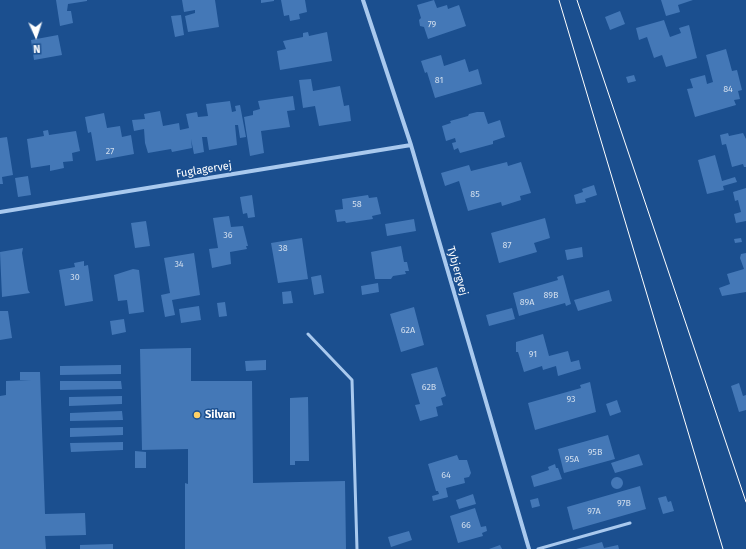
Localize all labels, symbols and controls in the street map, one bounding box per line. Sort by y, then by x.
north arrow [16,16,56,56]
house number: 79 [428,19,436,29]
text: N [33,42,41,55]
house number: 81 [435,75,443,85]
house number: 84 [723,84,733,94]
house number: 27 [106,146,114,156]
street label: Fuglagervej [175,159,233,181]
house number: 85 [470,189,480,199]
house number: 58 [352,199,362,209]
house number: 36 [223,230,233,240]
house number: 87 [503,240,511,250]
house number: 38 [278,243,288,253]
street label: Tybjergvej [444,245,470,297]
house number: 34 [174,259,184,269]
house number: 30 [70,272,80,282]
house number: 89B [543,290,559,300]
house number: 89A [520,297,534,307]
house number: 62A [401,325,415,335]
house number: 91 [529,349,537,359]
house number: 62B [422,382,436,392]
house number: 93 [566,394,576,404]
place label: Silvan [205,408,235,422]
marker: Silvan [192,410,202,420]
house number: 95B [588,447,602,457]
house number: 95A [565,454,579,464]
house number: 64 [441,470,451,480]
house number: 97B [617,498,631,508]
house number: 97A [587,506,601,516]
house number: 66 [461,520,471,530]

